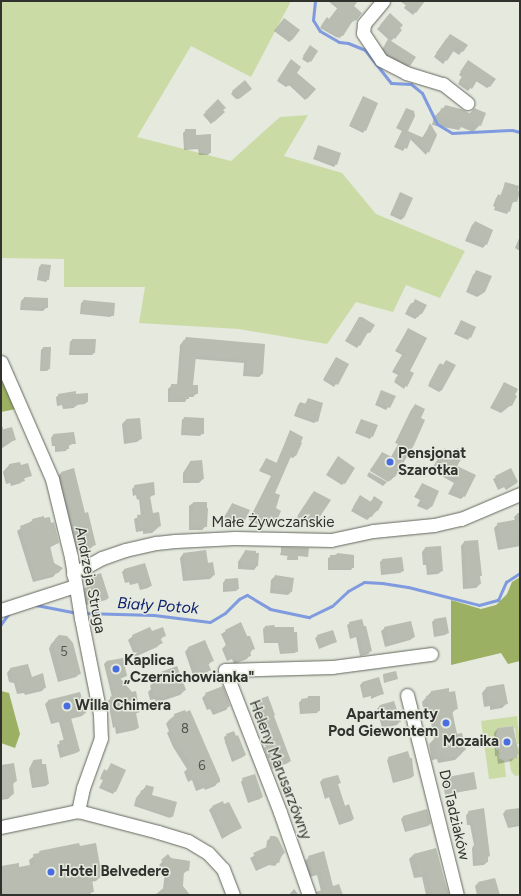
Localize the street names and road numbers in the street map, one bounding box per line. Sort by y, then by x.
street label: Małe Żywczańskie [212,514,334,532]
street label: Andrzeja Struga [71,525,109,635]
street label: Heleny Marusarzówny [245,698,315,842]
street label: Do Tadziaków [435,768,473,862]

